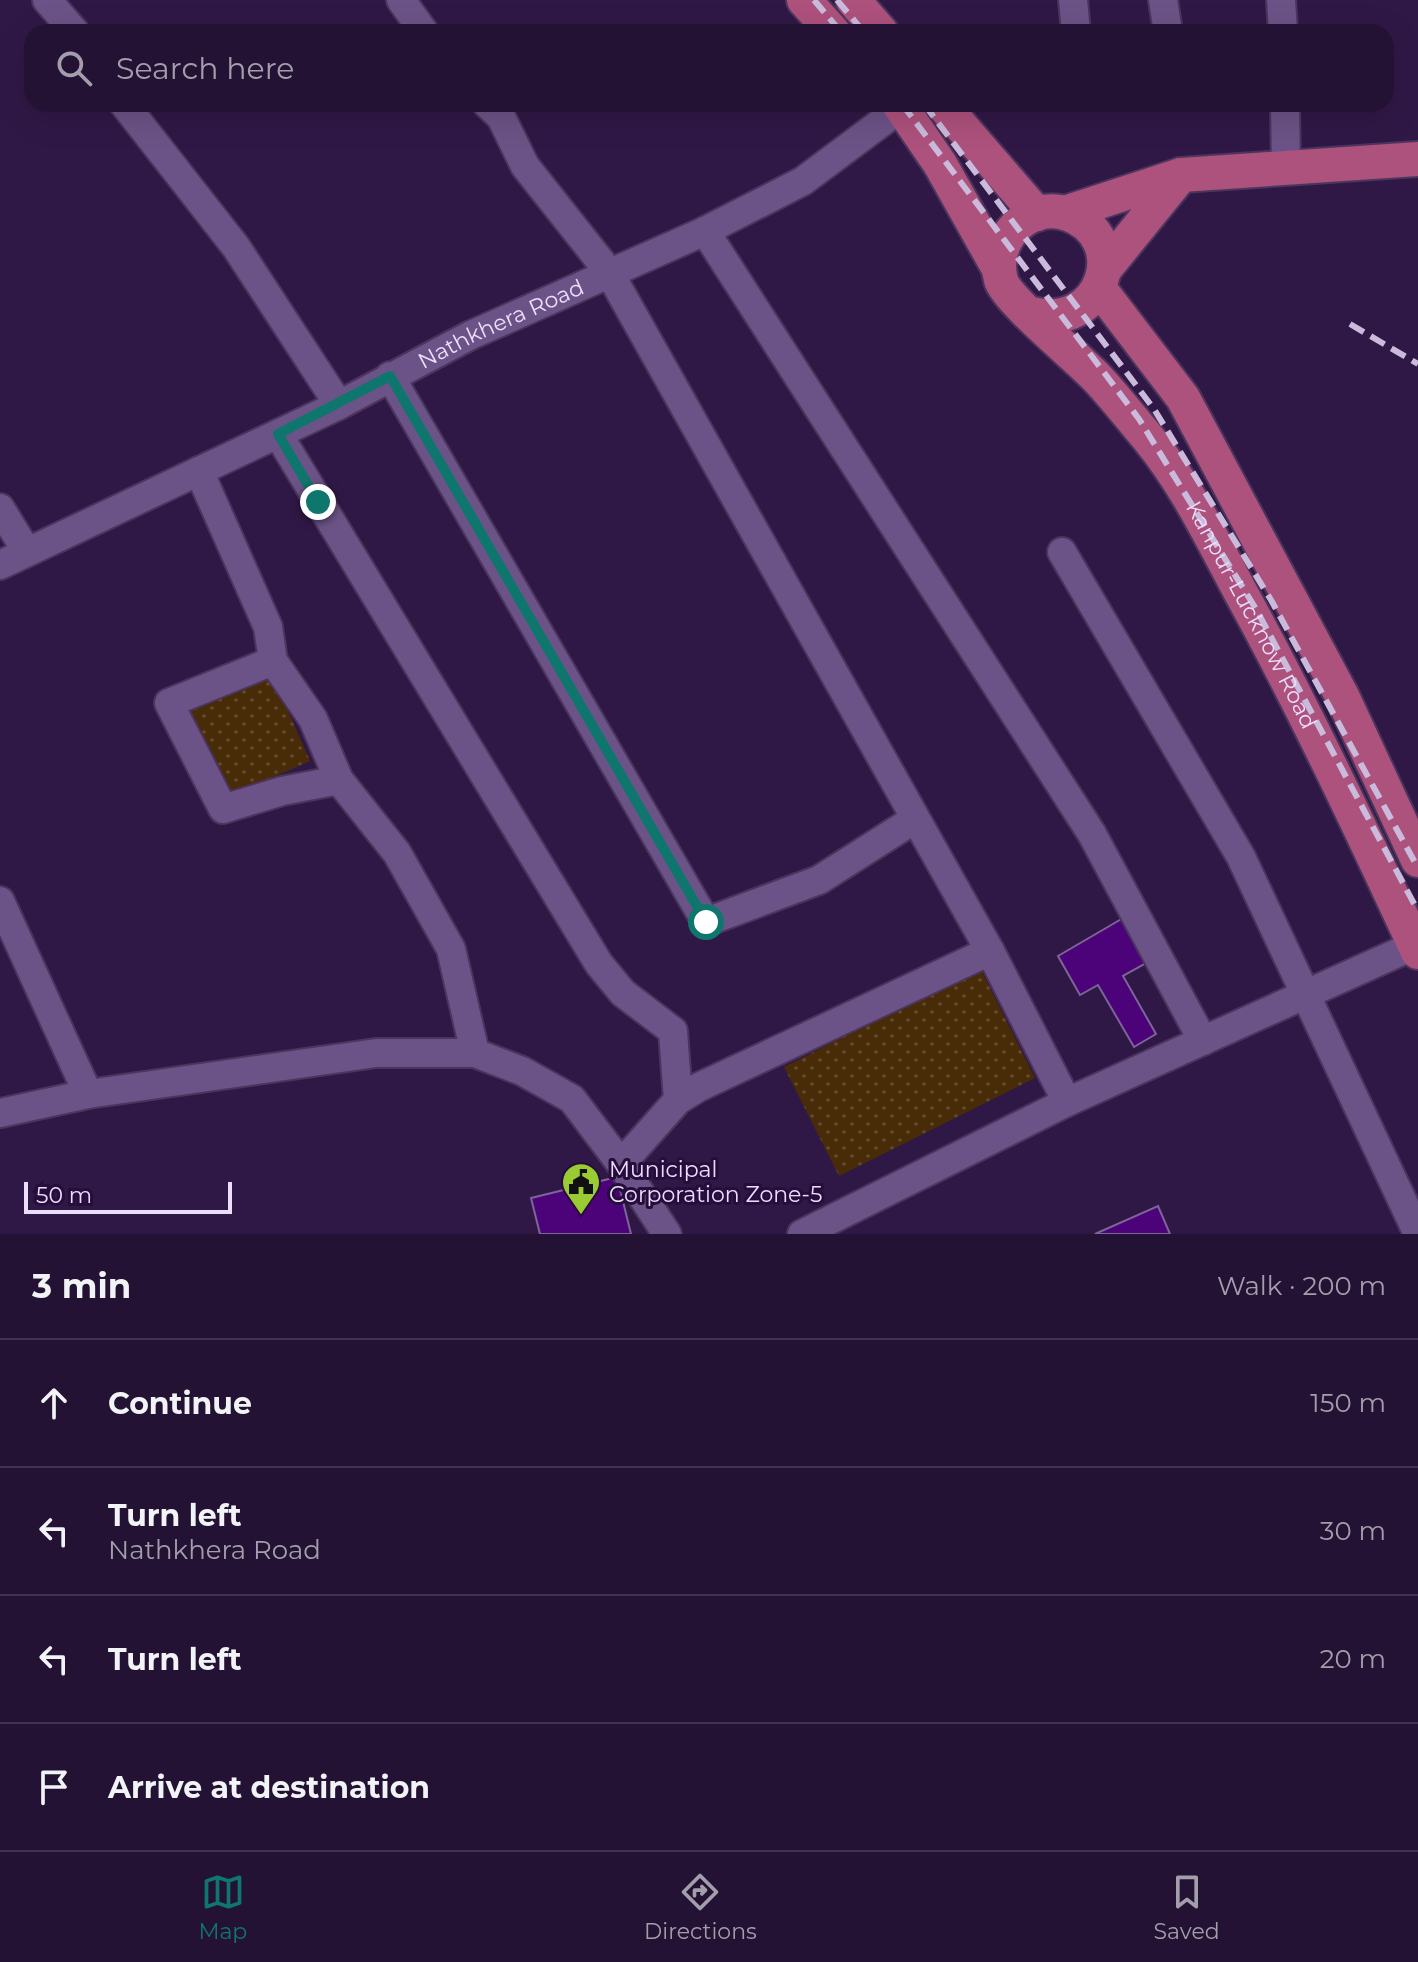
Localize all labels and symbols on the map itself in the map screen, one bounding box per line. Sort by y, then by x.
street label: Nathkhera Road [413,274,588,375]
route end [300,484,336,520]
street label: Kanpur-Lucknow Road [1180,496,1322,733]
route start [688,904,724,940]
place label: Municipal Corporation Zone-5 [609,1156,822,1208]
public building icon: Municipal Corporation Zone-5 [560,1161,602,1216]
scale bar [24,1178,232,1214]

